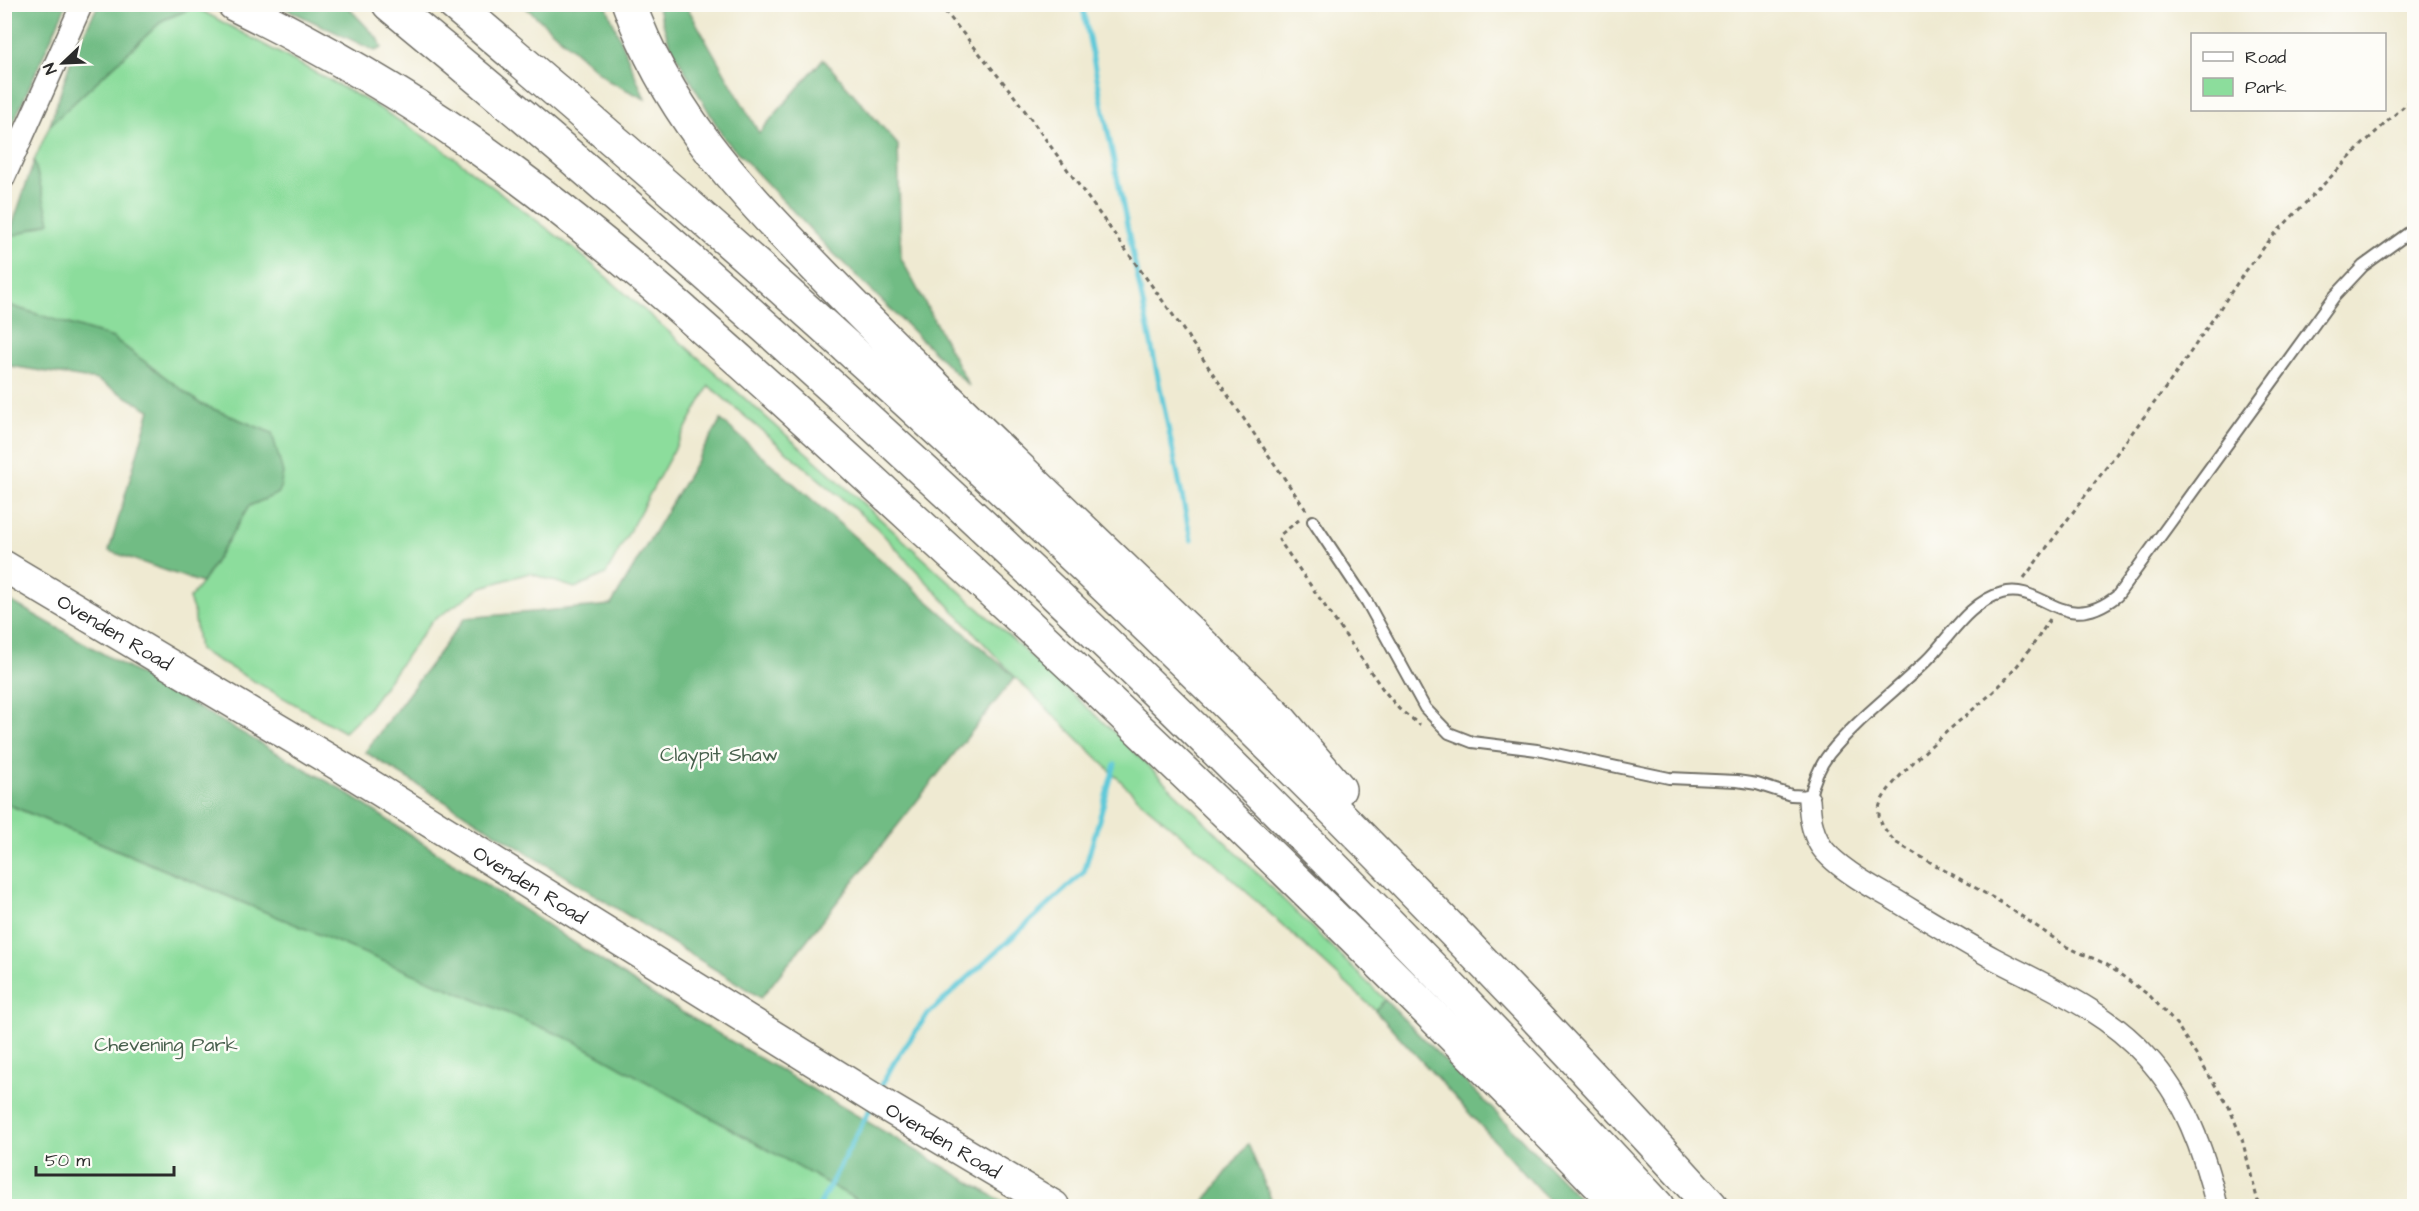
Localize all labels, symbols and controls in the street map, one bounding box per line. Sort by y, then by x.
north arrow [33,33,93,93]
legend [2191,33,2386,111]
text: Road [2245,45,2286,70]
text: N [38,60,62,77]
text: Park [2245,75,2287,100]
street label: Ovenden Road [51,588,177,678]
park label: Claypit Shaw [660,741,778,770]
street label: Ovenden Road [467,839,592,931]
park label: Chevening Park [94,1031,238,1060]
street label: Ovenden Road [880,1096,1006,1186]
scale bar [36,1139,174,1177]
text: 50 m [45,1148,90,1173]

